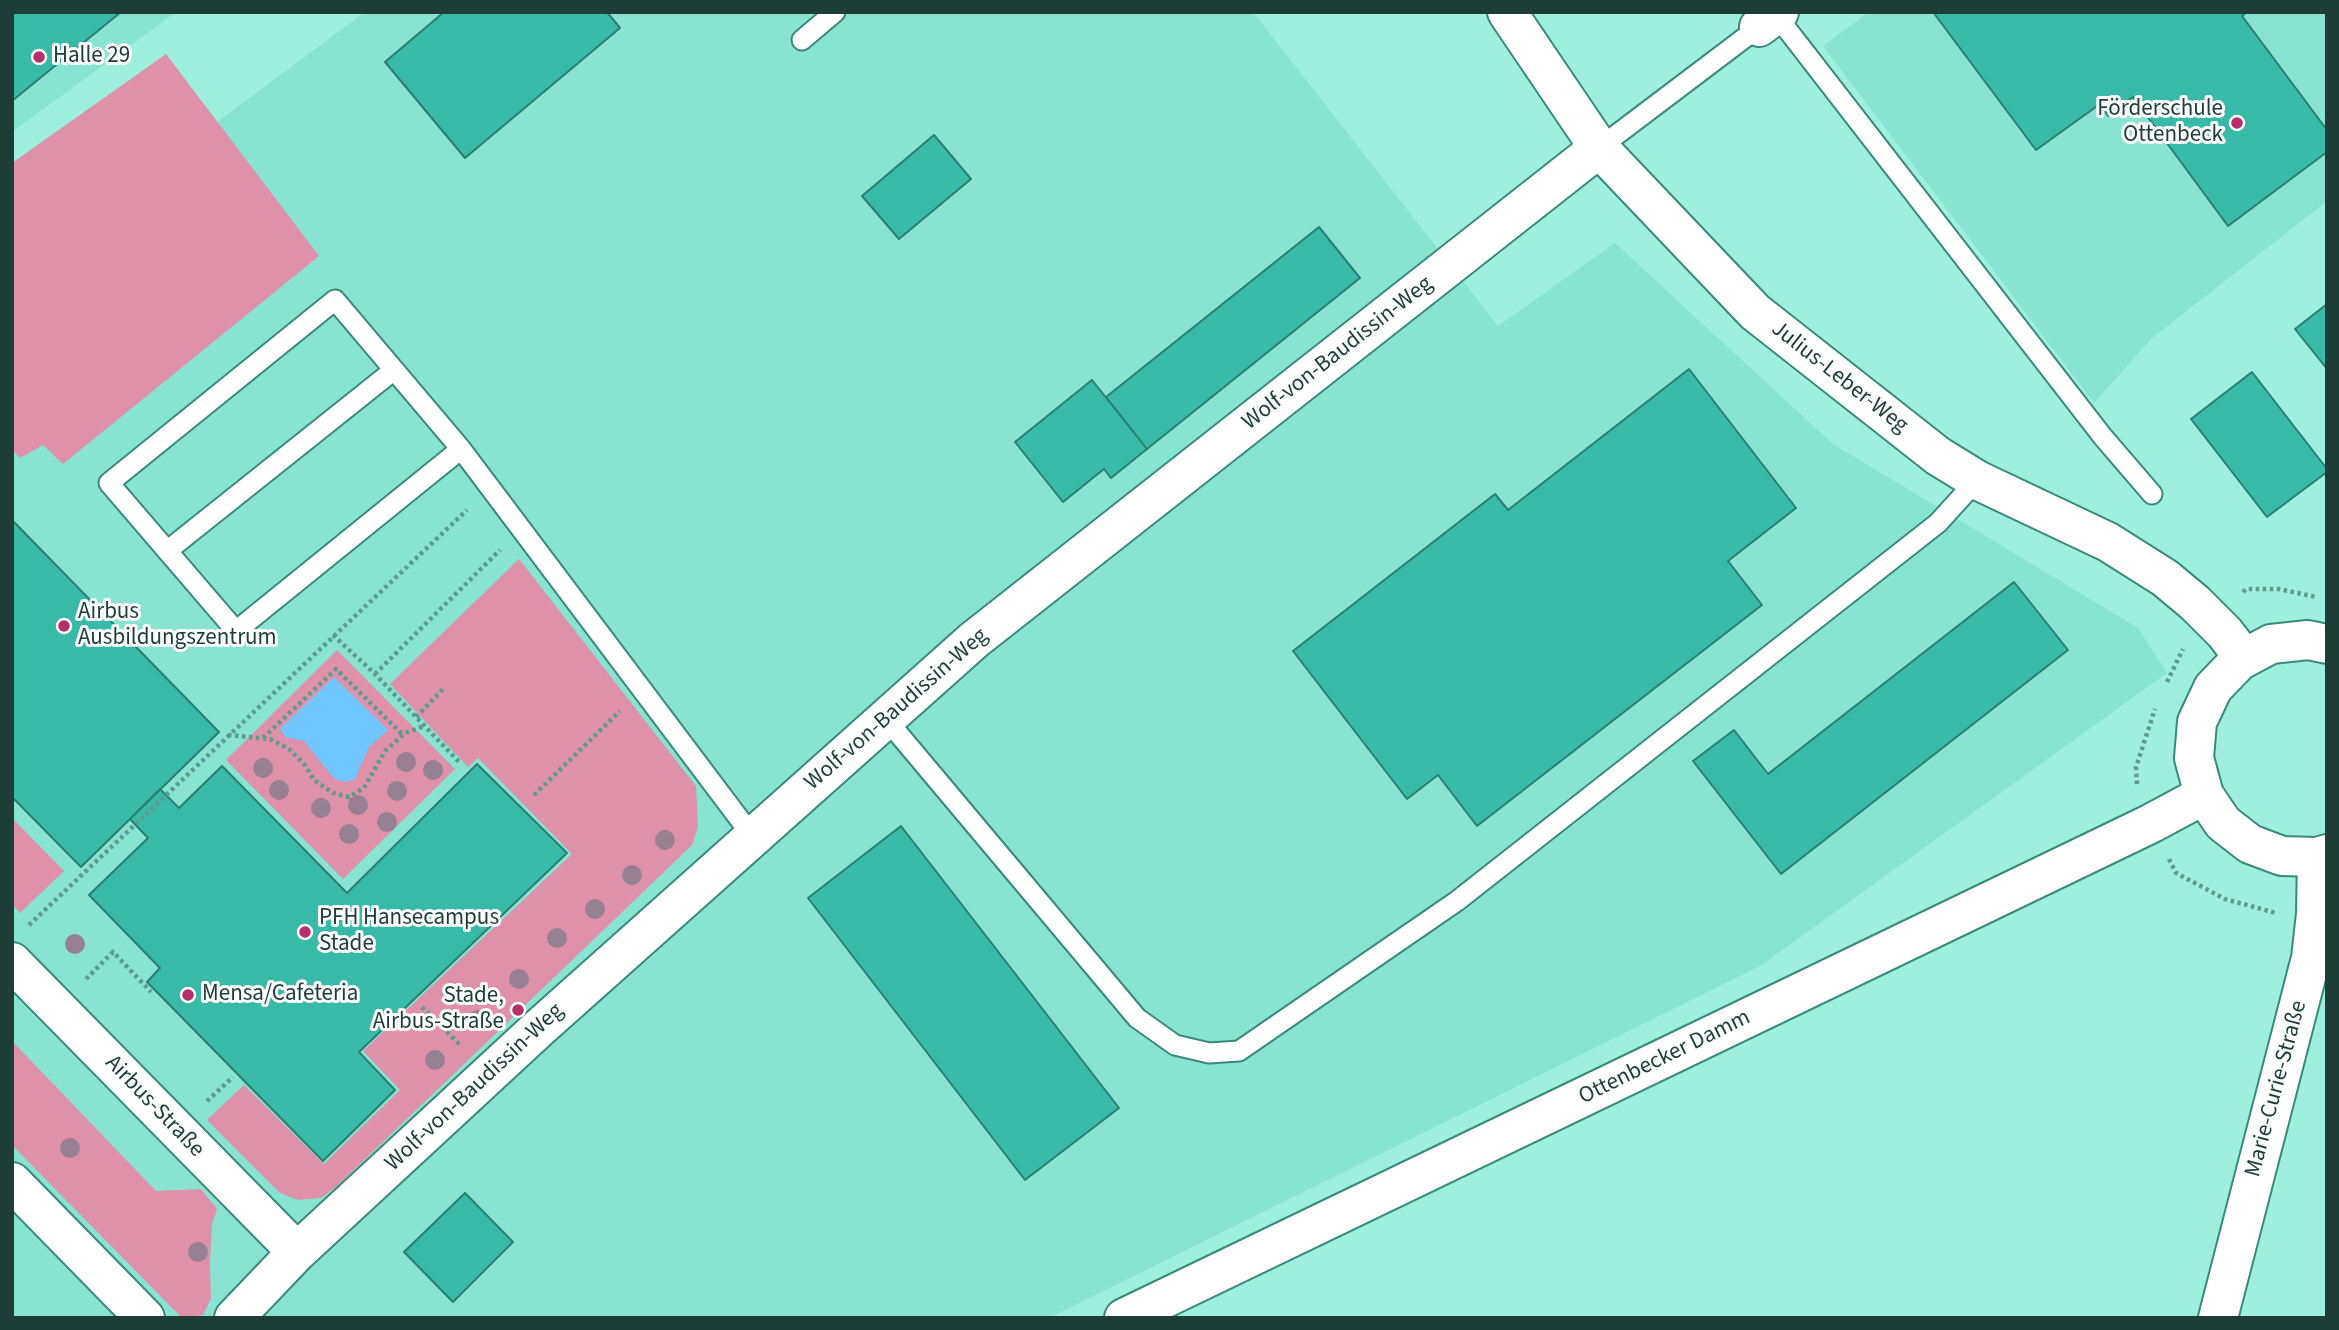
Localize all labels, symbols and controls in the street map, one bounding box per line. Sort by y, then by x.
place label: Halle 29 [53,43,130,71]
marker: Halle 29 [31,49,47,65]
place label: Förderschule Ottenbeck [2097,96,2223,150]
marker: Förderschule Ottenbeck [2229,115,2245,131]
street label: Wolf-von-Baudissin-Weg [1237,271,1439,437]
street label: Julius-Leber-Weg [1765,316,1913,440]
place label: Airbus Ausbildungszentrum [78,599,277,653]
marker: Airbus Ausbildungszentrum [56,618,72,634]
street label: Wolf-von-Baudissin-Weg [800,623,994,797]
place label: PFH Hansecampus Stade [319,905,499,959]
marker: PFH Hansecampus Stade [297,924,313,940]
place label: Mensa/Cafeteria [202,981,358,1009]
place label: Stade, Airbus-Straße [373,983,504,1037]
marker: Mensa/Cafeteria [180,987,196,1003]
street label: Wolf-von-Baudissin-Weg [380,998,570,1178]
street label: Marie-Curie-Straße [2240,998,2314,1180]
marker: Stade, Airbus-Straße [510,1002,526,1018]
street label: Ottenbecker Damm [1575,1005,1755,1111]
street label: Airbus-Straße [99,1050,209,1164]

